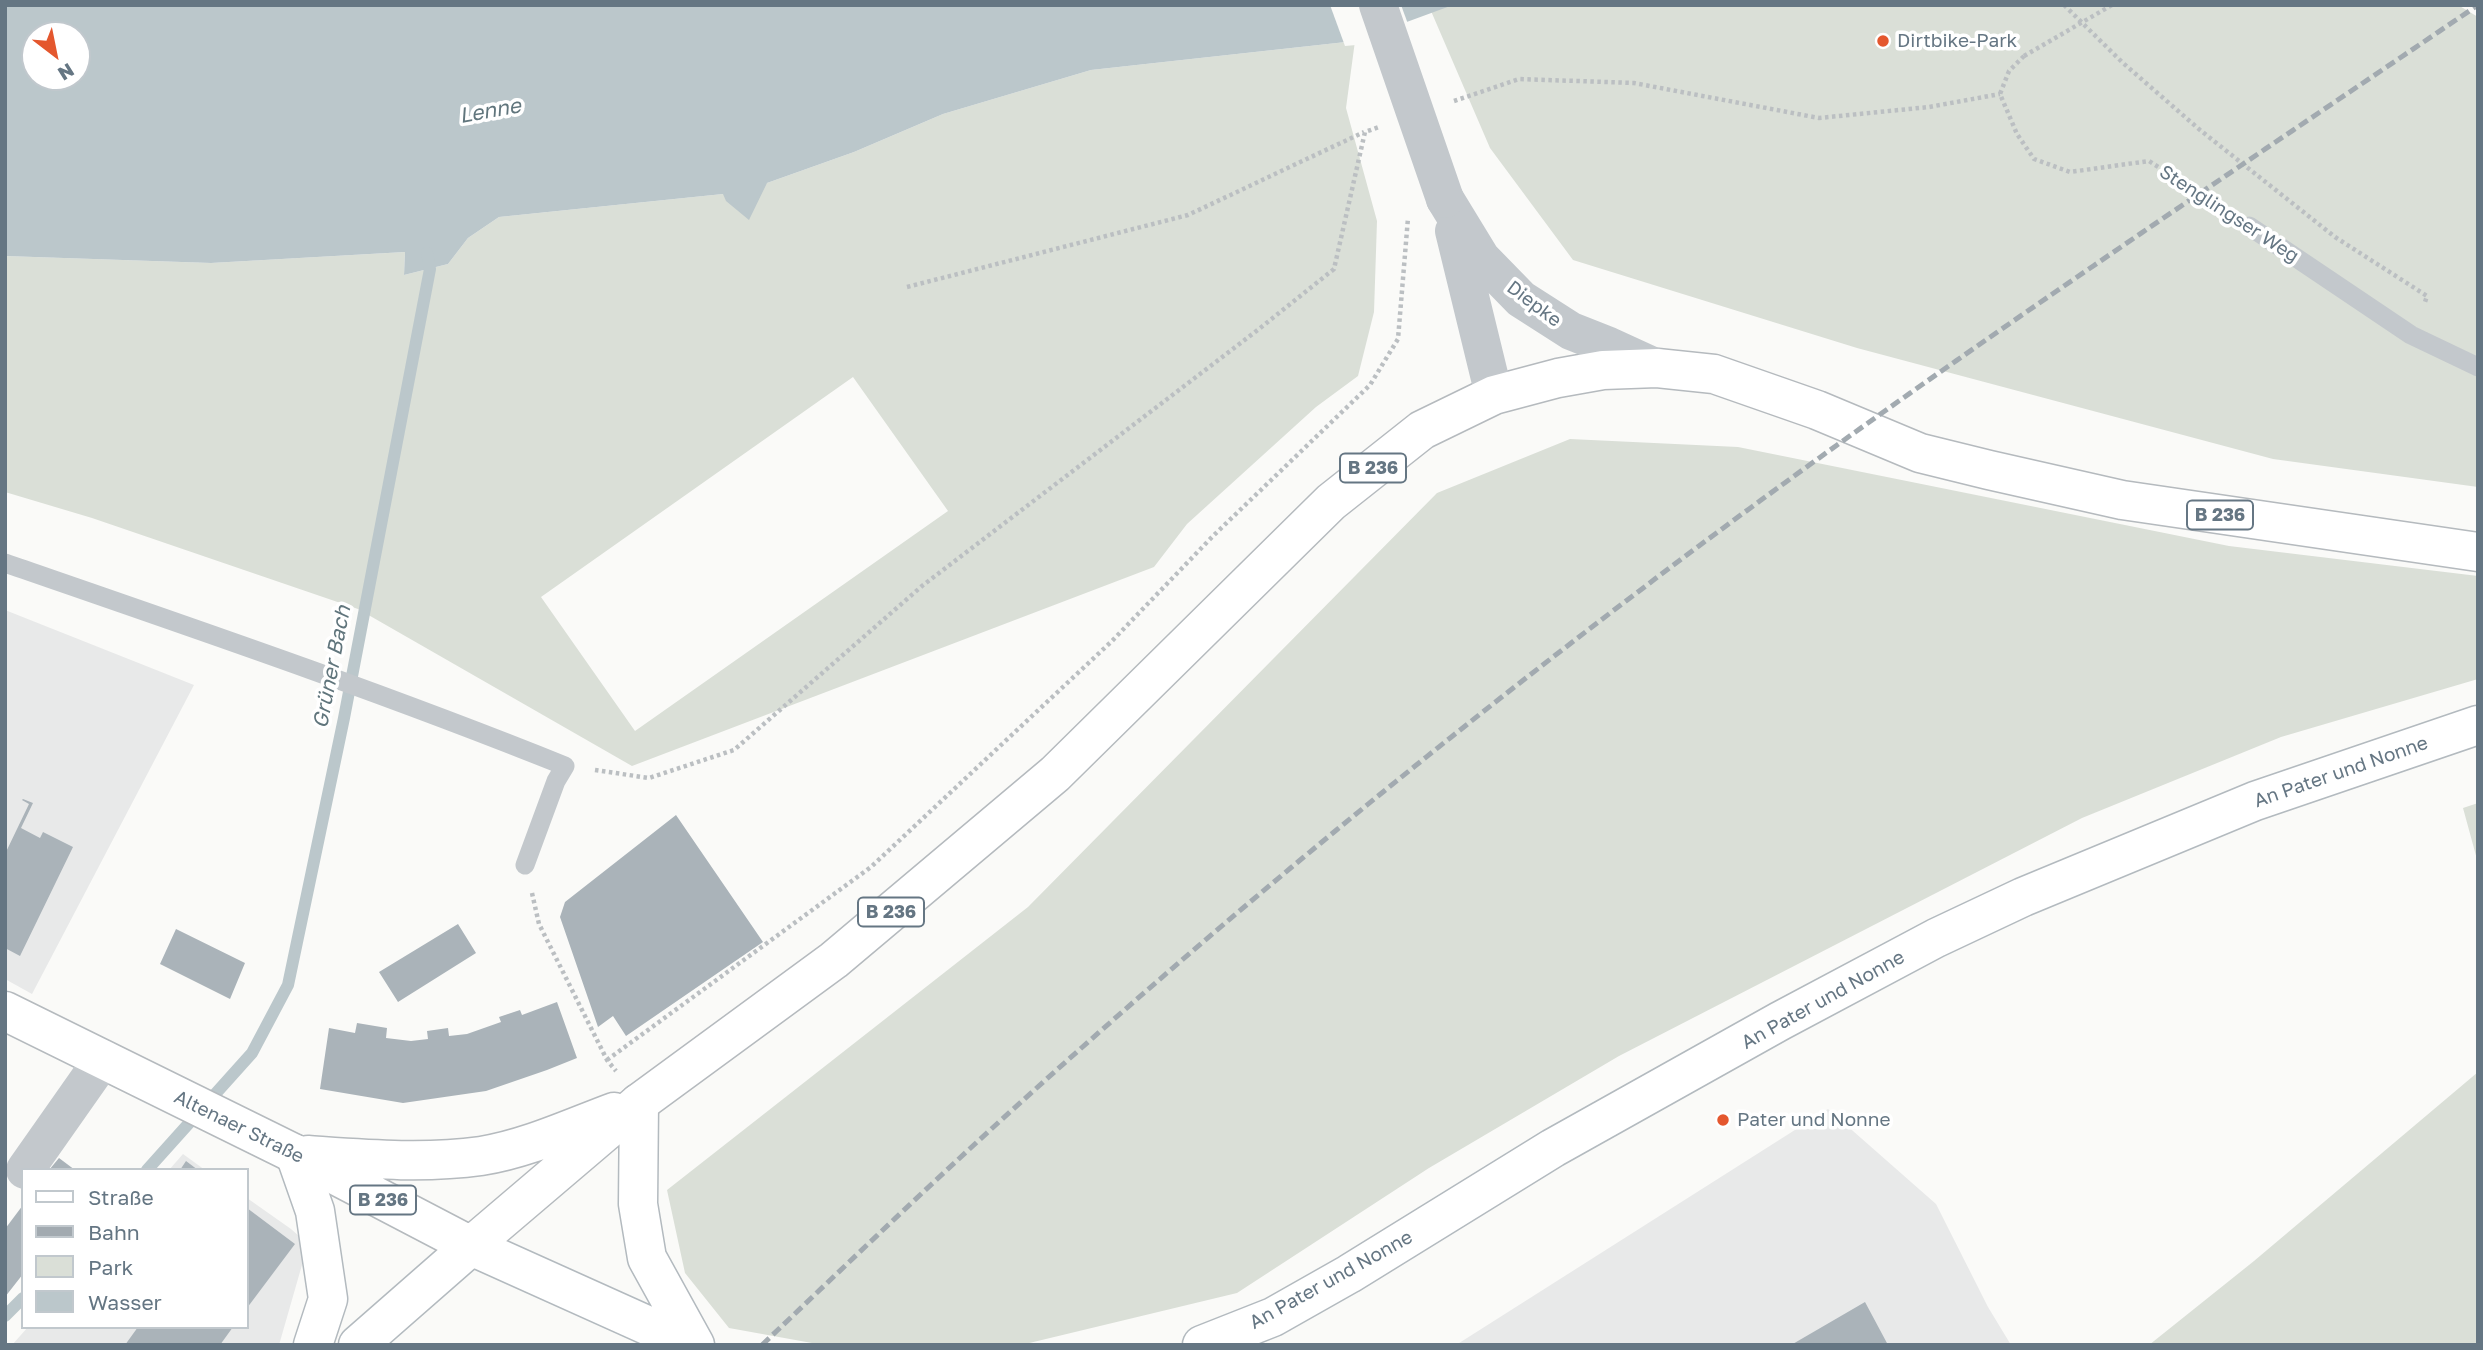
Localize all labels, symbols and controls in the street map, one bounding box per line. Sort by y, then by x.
north arrow [21,21,91,91]
place label: Dirtbike-Park [1897,30,2017,52]
marker: Dirtbike-Park [1875,33,1891,49]
text: N [54,59,79,86]
water label: Lenne [457,93,523,129]
street label: Stenglingser Weg [2155,160,2303,268]
street label: Diepke [1502,276,1566,332]
road number: B 236 [1340,454,1406,482]
road number: B 236 [2187,500,2253,530]
water label: Grüner Bach [308,603,356,731]
street label: An Pater und Nonne [2251,731,2431,813]
road number: B 236 [858,897,924,926]
street label: An Pater und Nonne [1738,946,1908,1054]
street label: Altenaer Straße [170,1086,308,1168]
place label: Pater und Nonne [1737,1109,1890,1131]
marker: Pater und Nonne [1715,1112,1731,1128]
legend [21,1168,248,1329]
text: Straße [88,1184,154,1210]
road number: B 236 [350,1185,416,1214]
text: Bahn [88,1219,140,1245]
street label: An Pater und Nonne [1246,1226,1416,1334]
text: Park [88,1254,133,1280]
text: Wasser [88,1289,162,1315]

